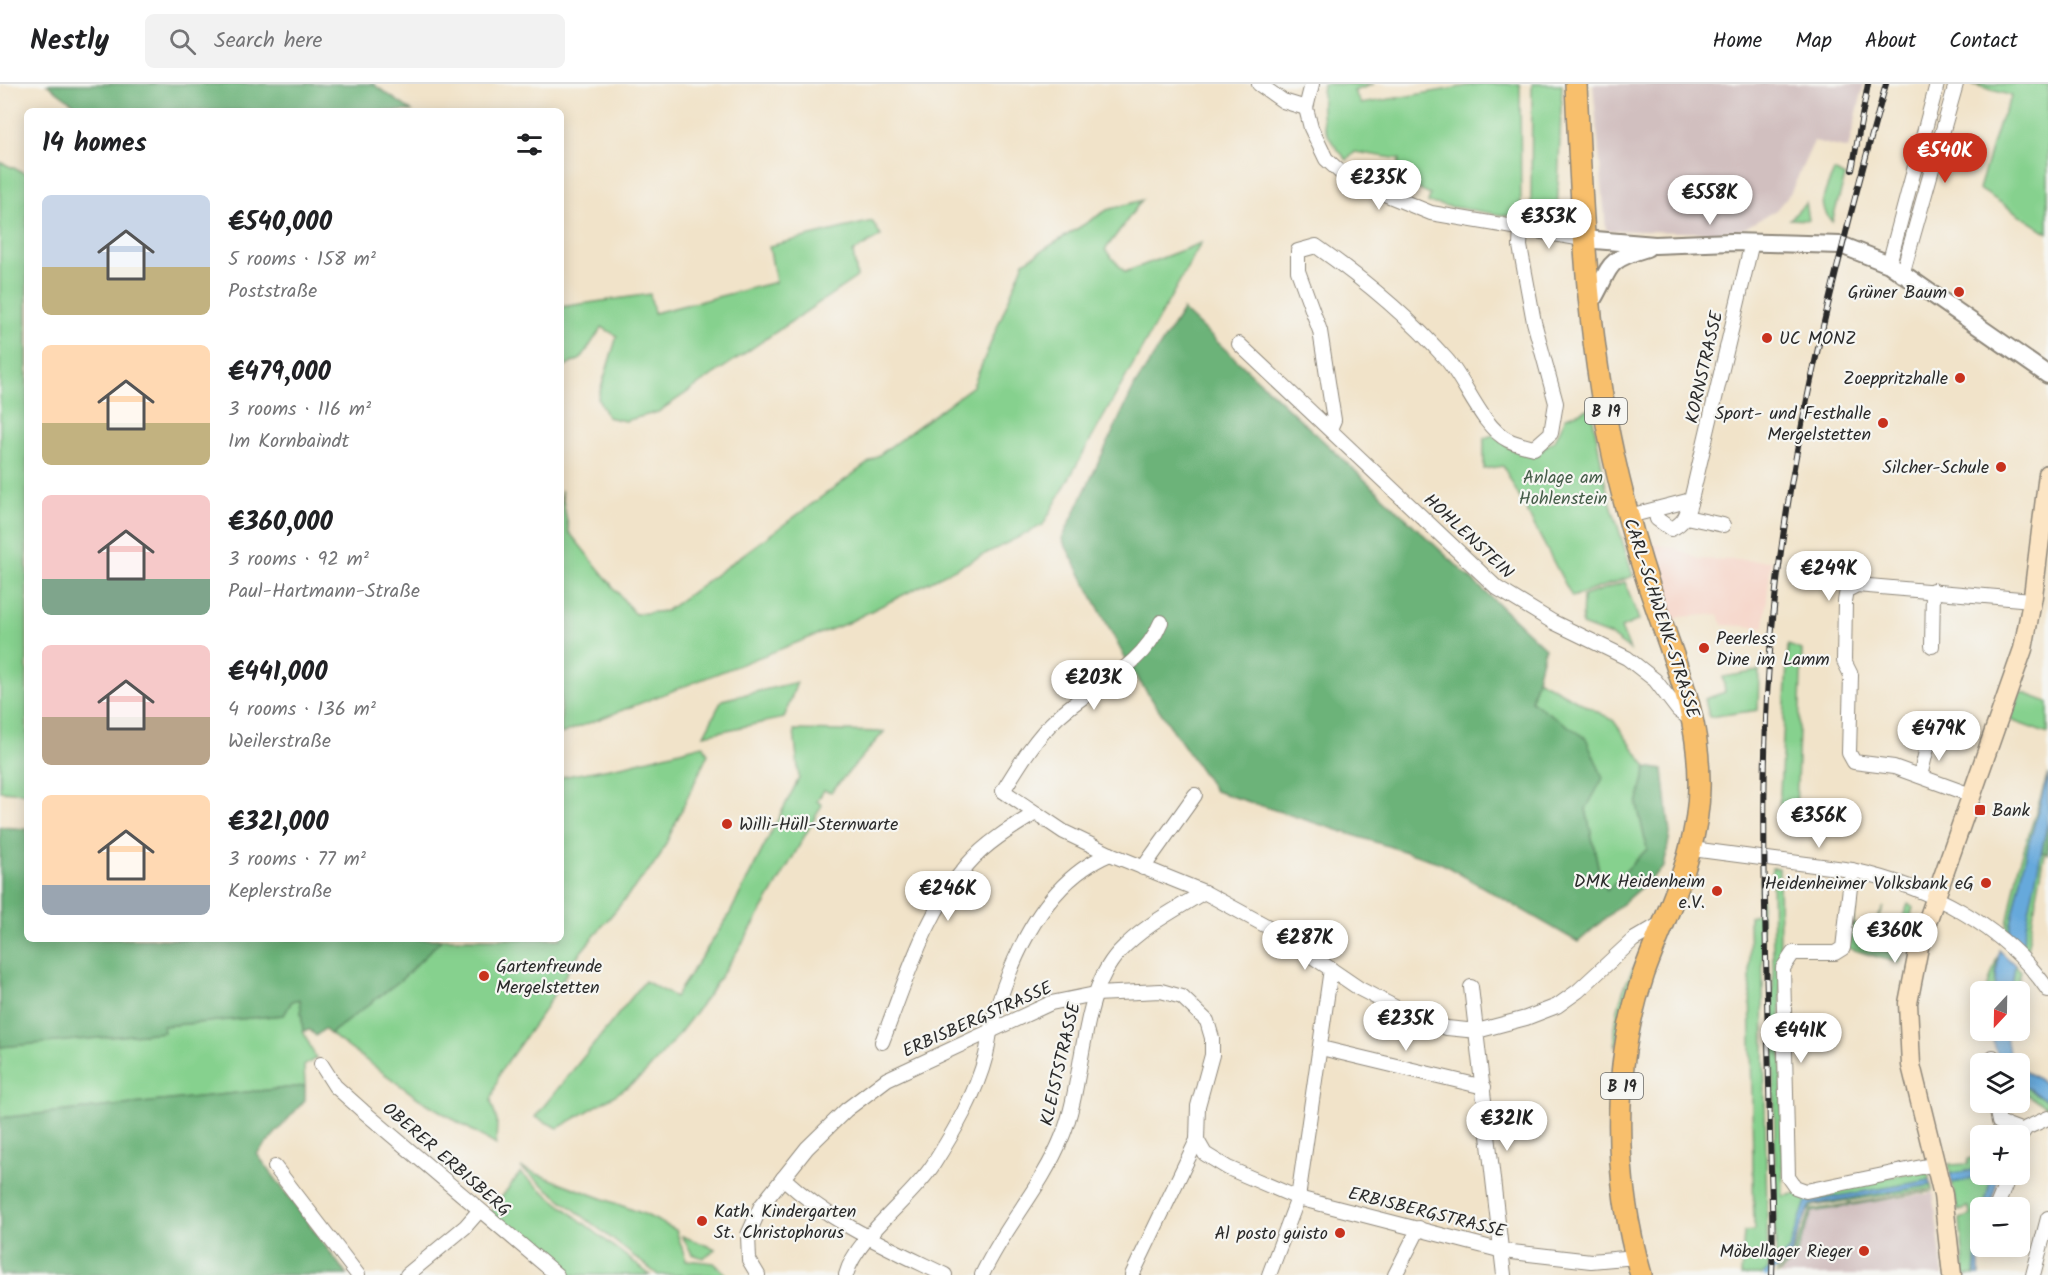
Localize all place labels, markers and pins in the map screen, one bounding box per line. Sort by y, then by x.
pin: €540K [1903,133,1987,184]
pin: €235K [1337,160,1421,211]
pin: €558K [1668,175,1752,226]
pin: €353K [1507,199,1591,250]
place label: Grüner Baum [1848,279,1947,308]
marker: Grüner Baum [1952,285,1966,299]
place label: UC MONZ [1779,325,1856,354]
marker: UC MONZ [1760,331,1774,345]
place label: Zoeppritzhalle [1843,365,1948,394]
marker: Zoeppritzhalle [1953,371,1967,385]
place label: Sport- und Festhalle Mergelstetten [1715,400,1871,450]
marker: Sport- und Festhalle Mergelstetten [1876,416,1890,430]
place label: Silcher-Schule [1882,454,1989,483]
marker: Silcher-Schule [1994,460,2008,474]
pin: €249K [1787,551,1871,602]
place label: Peerless Dine im Lamm [1716,625,1830,675]
marker: Peerless Dine im Lamm [1697,641,1711,655]
pin: €203K [1052,660,1136,711]
pin: €479K [1897,711,1981,762]
place label: Bank [1992,797,2031,826]
pin: €356K [1777,798,1861,849]
marker: Bank [1973,803,1987,817]
place label: Willi-Hüll-Sternwarte [739,811,898,840]
marker: Willi-Hüll-Sternwarte [720,817,734,831]
place label: DMK Heidenheim e.V. [1574,868,1705,918]
place label: Heidenheimer Volksbank eG [1765,870,1974,899]
pin: €246K [906,871,990,922]
marker: Heidenheimer Volksbank eG [1979,876,1993,890]
marker: DMK Heidenheim e.V. [1710,884,1724,898]
pin: €360K [1853,913,1937,964]
pin: €287K [1263,920,1347,971]
place label: Gartenfreunde Mergelstetten [496,953,602,1003]
marker: Gartenfreunde Mergelstetten [477,969,491,983]
pin: €235K [1364,1001,1448,1052]
pin: €441K [1759,1013,1843,1064]
pin: €321K [1465,1101,1549,1152]
place label: Kath. Kindergarten St. Christophorus [714,1198,856,1248]
marker: Kath. Kindergarten St. Christophorus [695,1214,709,1228]
place label: Al posto guisto [1214,1220,1328,1249]
marker: Al posto guisto [1333,1226,1347,1240]
place label: Möbellager Rieger [1720,1238,1853,1267]
marker: Möbellager Rieger [1857,1244,1871,1258]

